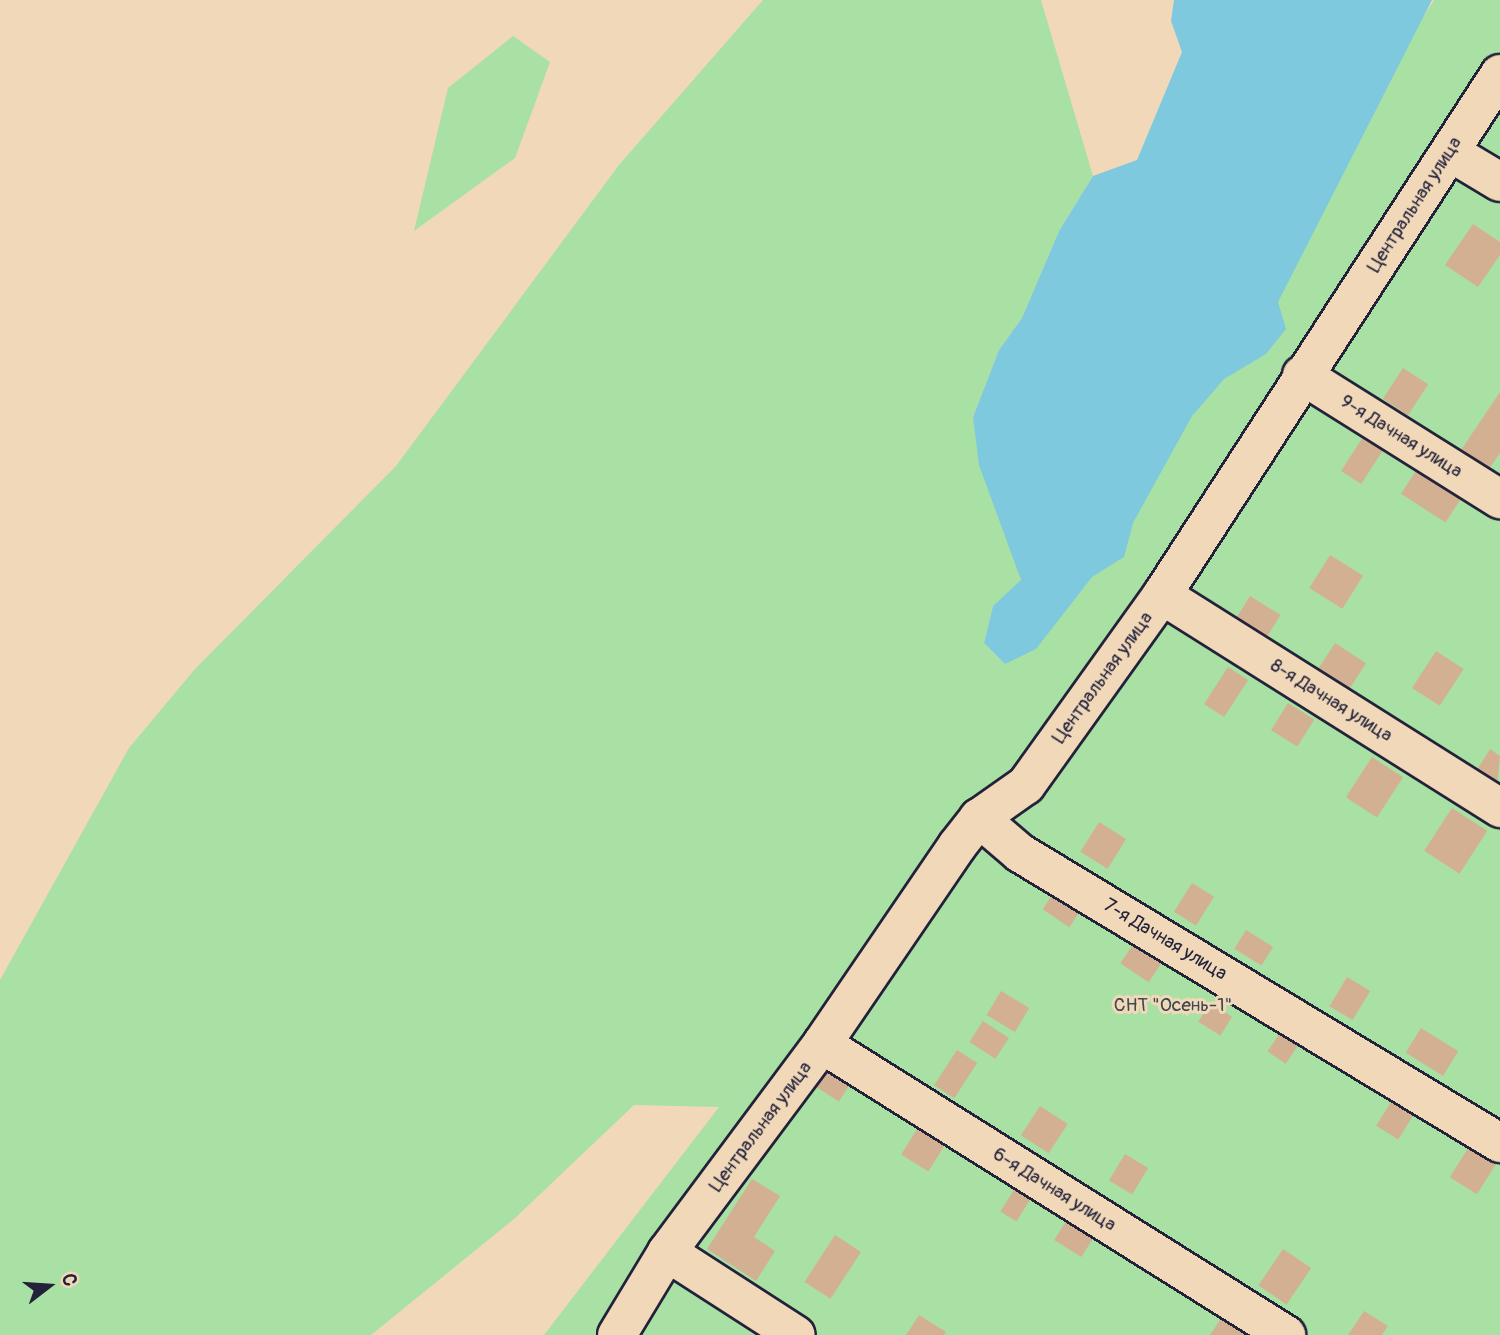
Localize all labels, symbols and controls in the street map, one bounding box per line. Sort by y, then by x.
street label: Центральная улица [1363,133,1467,277]
street label: 9-я Дачная улица [1336,390,1466,484]
street label: Центральная улица [1048,608,1158,748]
street label: 8-я Дачная улица [1266,654,1396,748]
street label: 7-я Дачная улица [1099,894,1231,986]
park label: СНТ "Осень-1" [1114,995,1232,1017]
street label: Центральная улица [705,1057,817,1197]
street label: 6-я Дачная улица [988,1143,1120,1237]
north arrow [14,1251,84,1321]
text: С [56,1271,82,1289]

